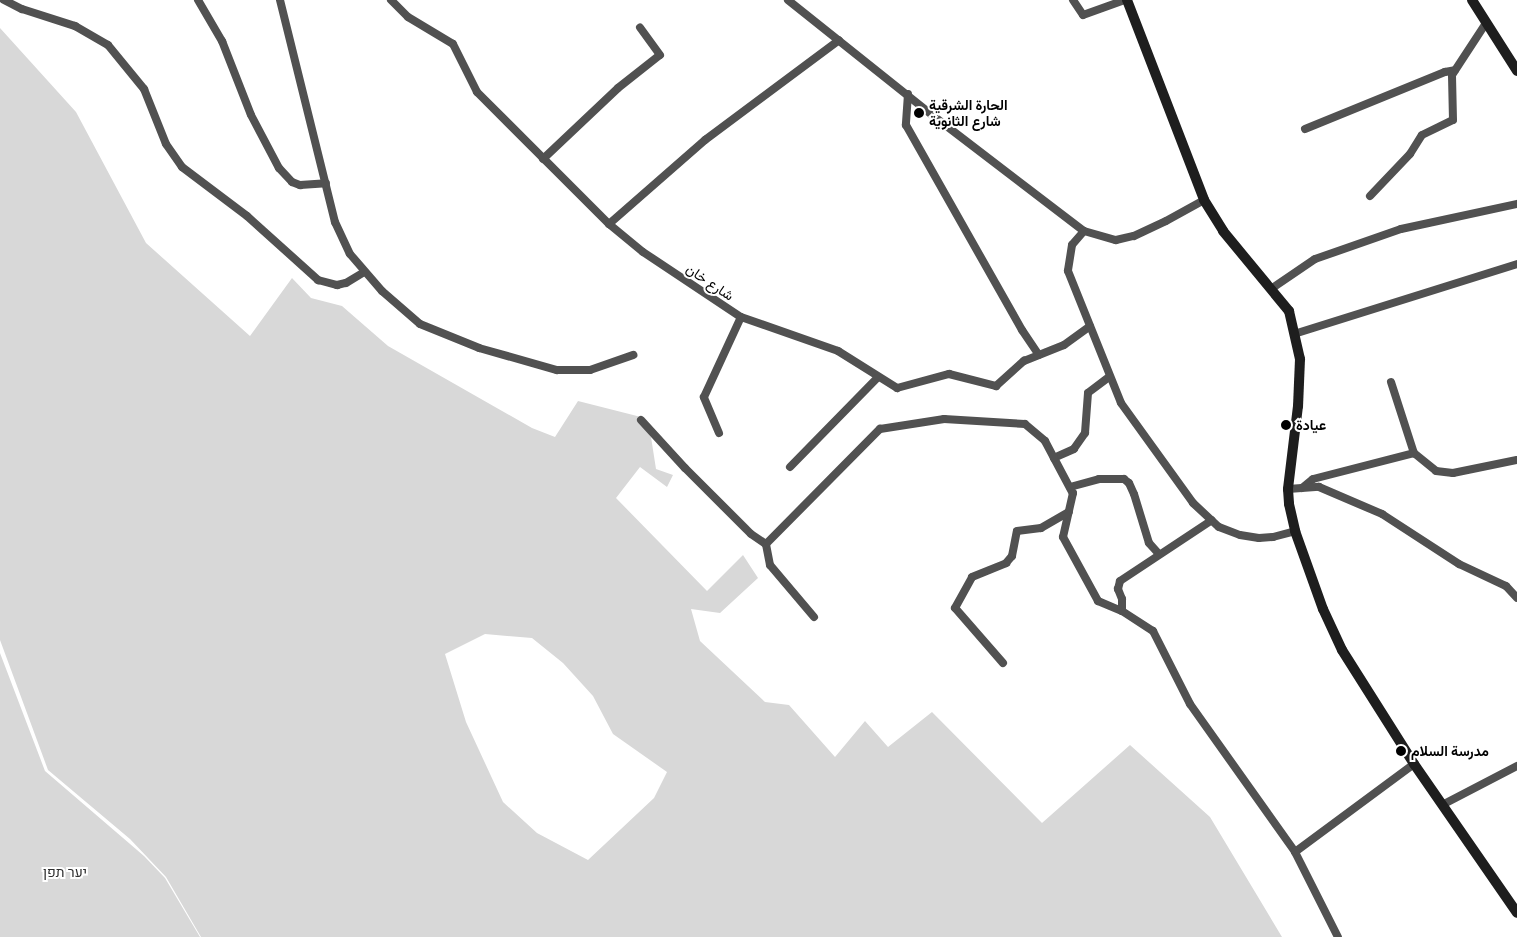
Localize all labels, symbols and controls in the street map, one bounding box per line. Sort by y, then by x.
place label: الحارة الشرقية شارع الثانوية [929,97,1008,130]
marker: الحارة الشرقية شارع الثانوية [913,107,925,119]
street label: شارع خان [683,260,737,304]
place label: عيادة [1296,417,1326,433]
marker: عيادة [1280,419,1292,431]
place label: مدرسة السلام [1411,743,1489,759]
marker: مدرسة السلام [1395,745,1407,757]
park label: יער תפן [43,864,87,880]

